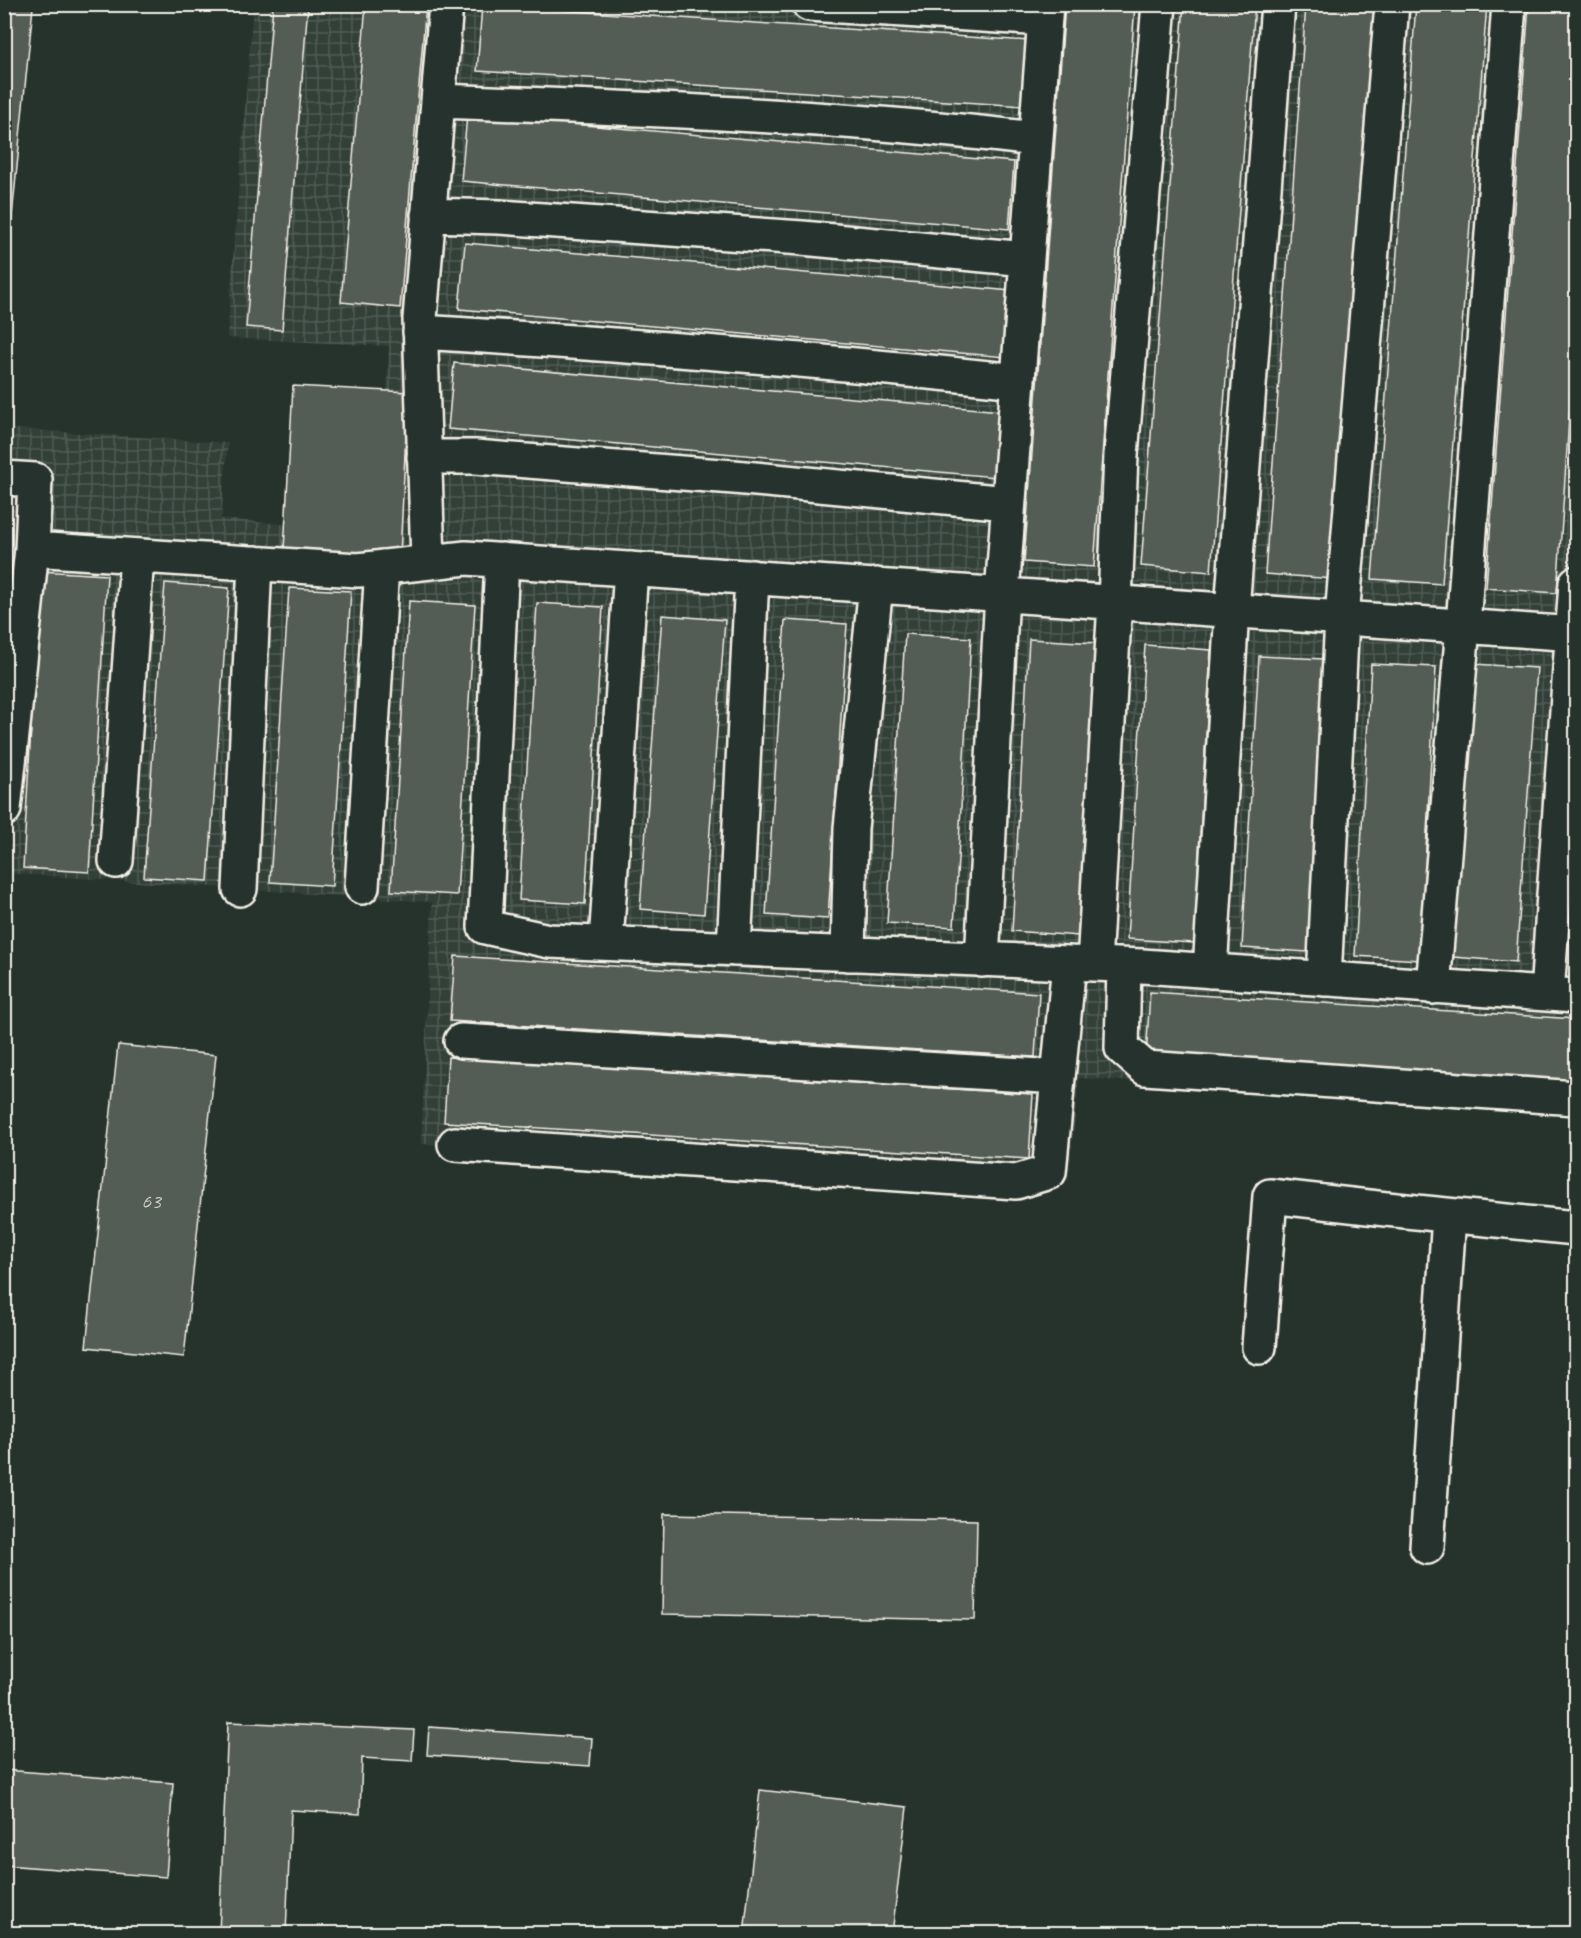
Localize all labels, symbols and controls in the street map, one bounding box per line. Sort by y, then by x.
house number: 63 [141,1187,163,1215]

